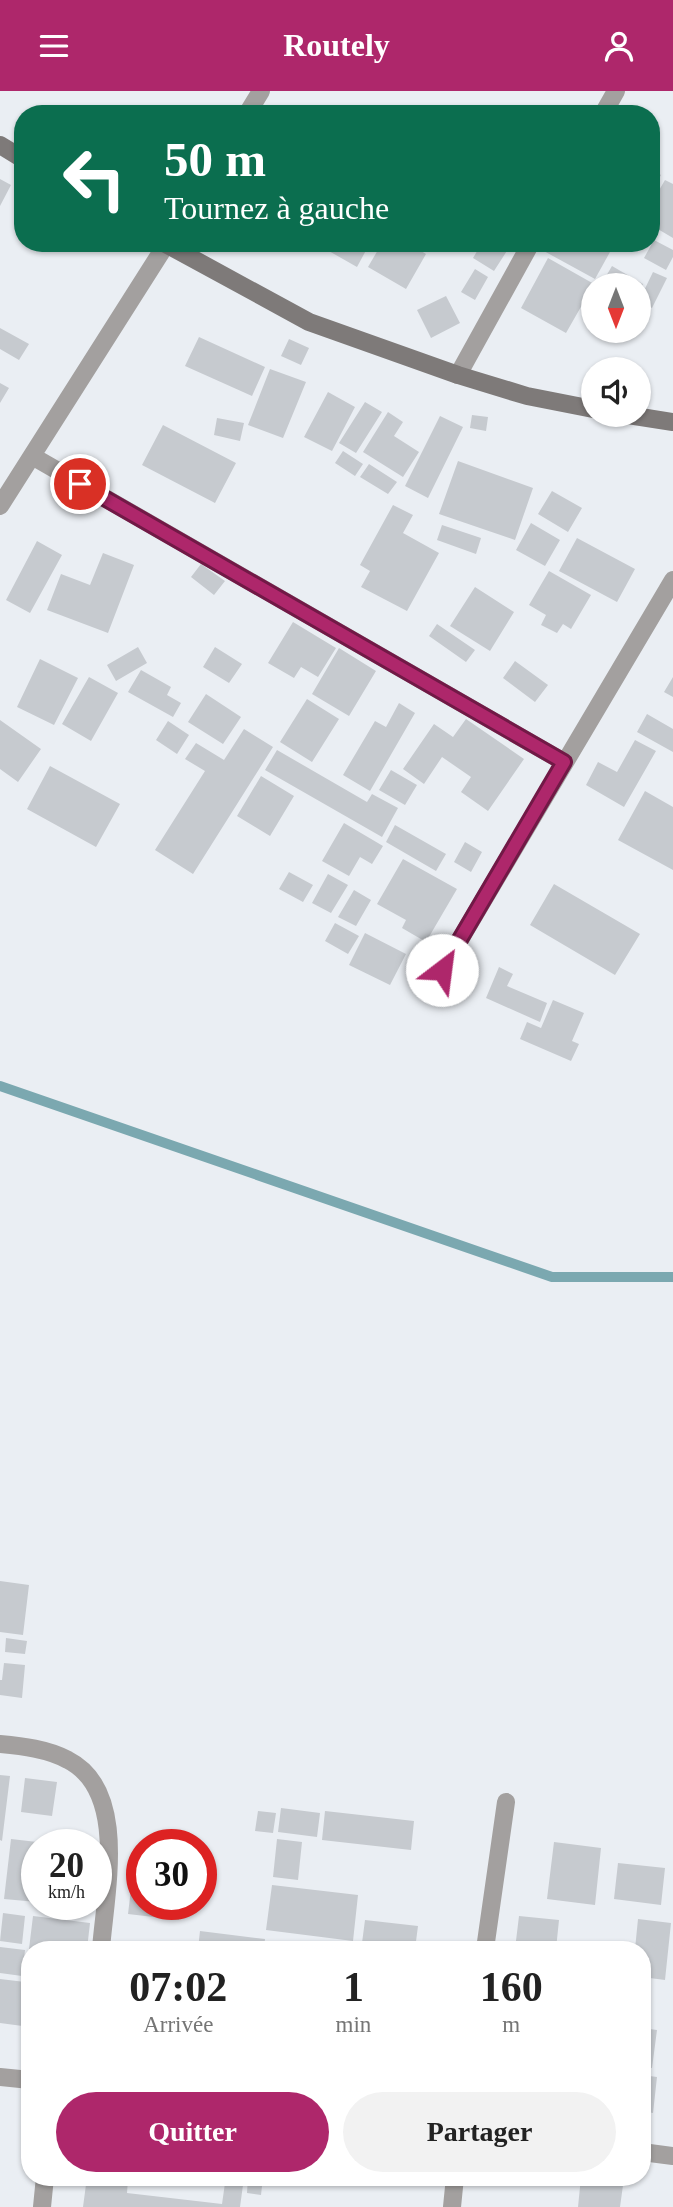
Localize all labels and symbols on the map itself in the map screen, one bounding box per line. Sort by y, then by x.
north arrow [581,273,651,343]
pin [50,454,110,514]
position arrow [405,933,479,1007]
speed limit sign: 30 [126,1829,217,1920]

